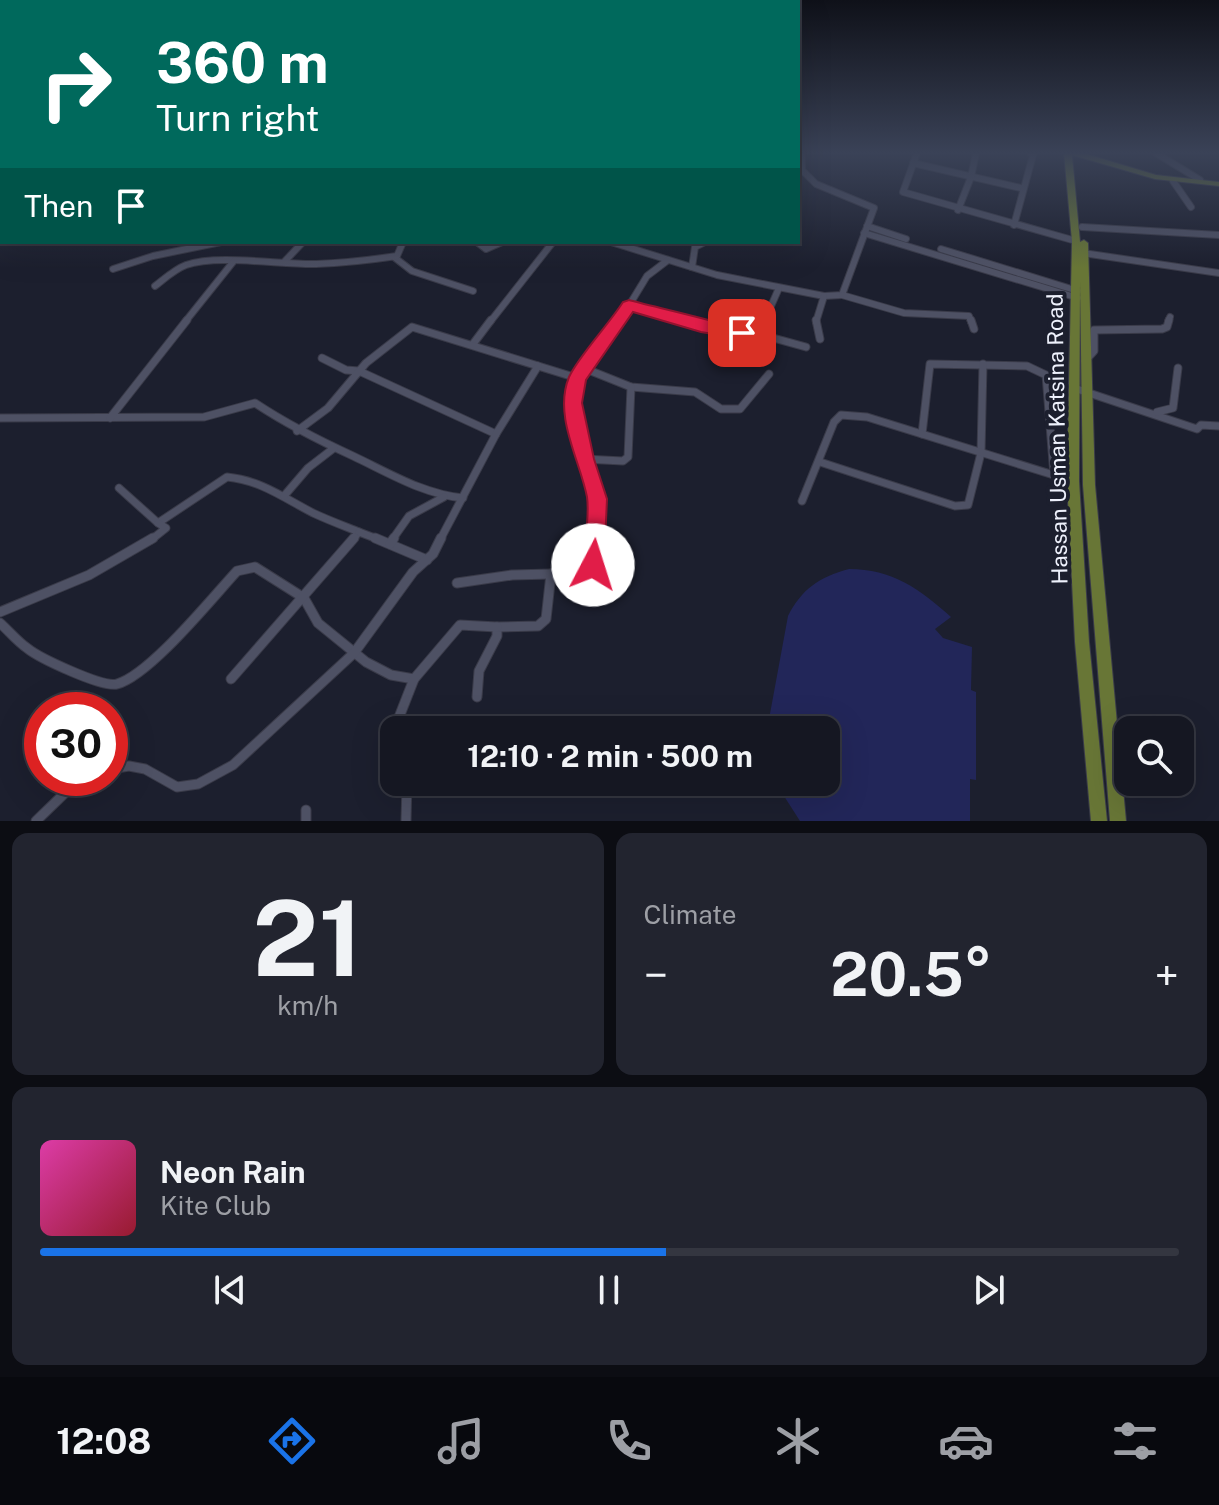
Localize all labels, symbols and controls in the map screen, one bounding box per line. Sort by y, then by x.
text: 360 m [156,30,329,96]
icon: right [24,32,128,136]
text: Turn right [156,97,319,139]
icon: arrive [109,184,153,228]
text: Then [24,188,93,224]
street label: Hassan Usman Katsina Road [1041,293,1073,585]
pin [708,299,776,367]
icon: arrive [720,311,764,355]
position arrow [551,523,635,607]
speed limit sign: 30 [24,692,128,796]
map controls [1114,716,1194,796]
button: search [1114,716,1194,796]
text: 12:10 · 2 min · 500 m [467,738,753,774]
text: 21 [252,877,363,999]
text: Climate [644,899,737,930]
text: 20.5° [830,939,992,1010]
text: − [644,949,668,1001]
text: + [1155,949,1179,1001]
text: km/h [277,990,338,1021]
text: Neon Rain [160,1154,306,1190]
text: Kite Club [160,1190,271,1221]
icon: previous [208,1268,252,1312]
icon: pause [587,1268,631,1312]
icon: next [967,1268,1011,1312]
icon: directions [264,1413,320,1469]
icon: music [433,1413,489,1469]
icon: phone [601,1413,657,1469]
icon: climate [770,1413,826,1469]
icon: car [938,1413,994,1469]
icon: filters [1107,1413,1163,1469]
text: 12:08 [56,1420,151,1462]

